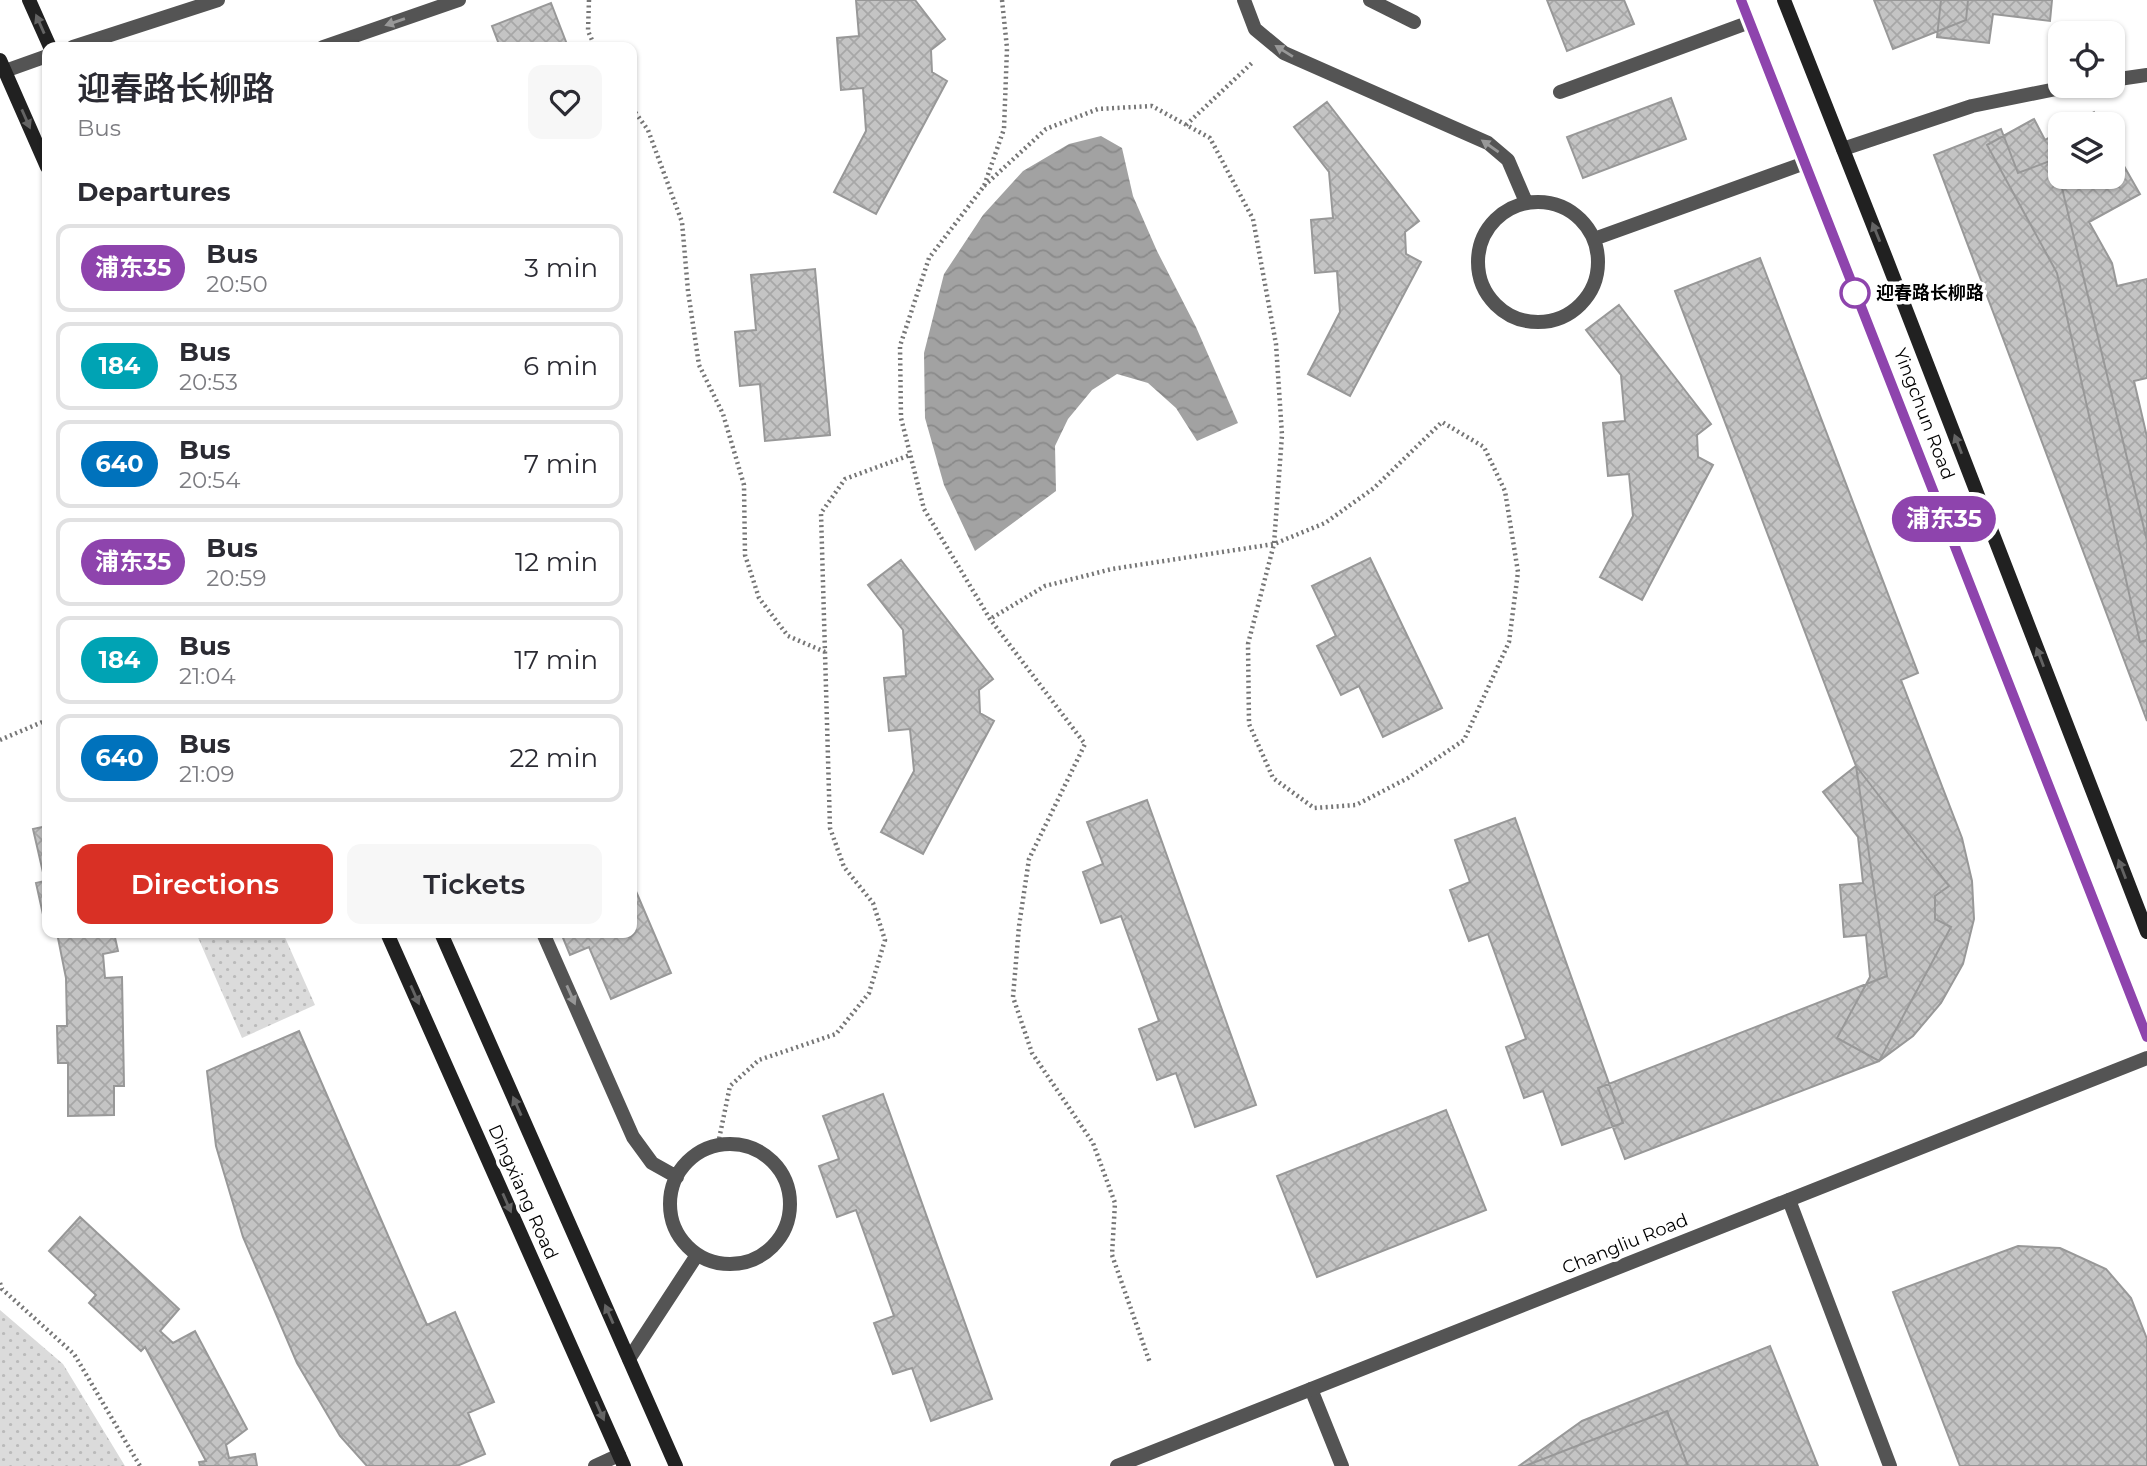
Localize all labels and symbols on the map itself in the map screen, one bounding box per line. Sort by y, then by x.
one-way arrow [34,13,45,34]
one-way arrow [384,17,405,28]
one-way arrow [1275,45,1294,58]
one-way arrow [20,109,32,129]
one-way arrow [1481,139,1499,153]
one-way arrow [1870,222,1881,243]
marker: 迎春路长柳路 [1840,278,1870,308]
place label: 迎春路长柳路 [1876,282,1984,304]
street label: Yingchun Road [1889,345,1959,483]
one-way arrow [1953,434,1964,455]
line badge: 浦东35 [1895,496,1993,542]
one-way arrow [2035,646,2046,667]
one-way arrow [2117,858,2128,879]
one-way arrow [409,985,421,1005]
one-way arrow [565,985,577,1005]
one-way arrow [511,1095,522,1116]
street label: Dingxiang Road [483,1121,563,1263]
one-way arrow [501,1193,513,1213]
street label: Changliu Road [1559,1209,1691,1279]
one-way arrow [603,1304,615,1324]
one-way arrow [594,1401,606,1421]

